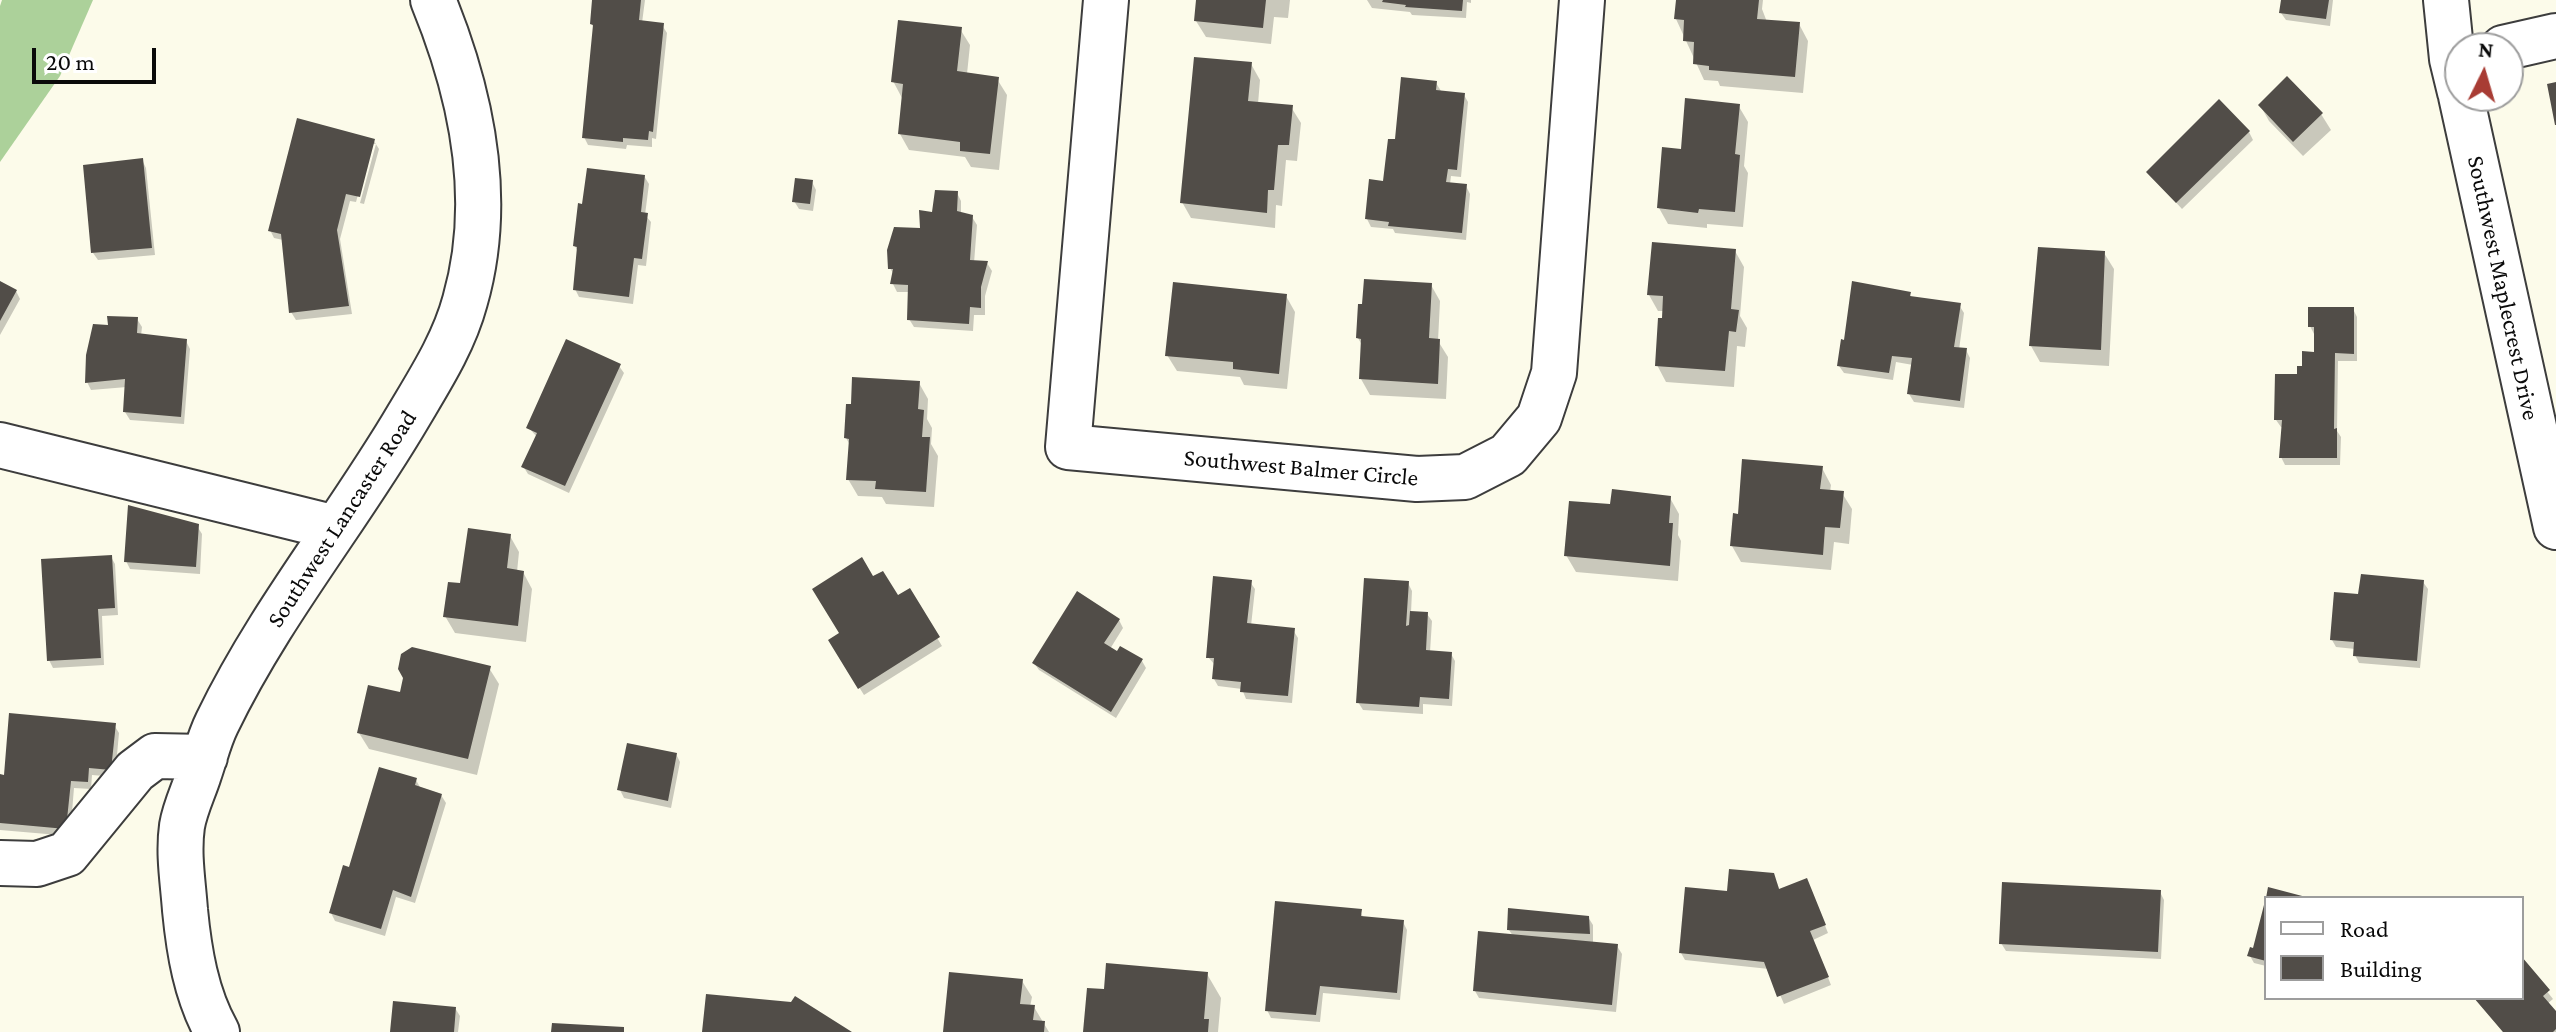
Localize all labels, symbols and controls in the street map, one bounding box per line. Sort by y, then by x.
scale bar [36,32,160,82]
north arrow [2444,32,2524,112]
text: N [2477,36,2495,63]
text: 20 m [46,48,95,75]
street label: Southwest Maplecrest Drive [2461,153,2545,423]
street label: Southwest Lancaster Road [261,405,423,633]
street label: Southwest Balmer Circle [1183,443,1419,493]
legend [2264,896,2524,1000]
text: Road [2340,915,2389,942]
text: Building [2340,955,2422,982]

